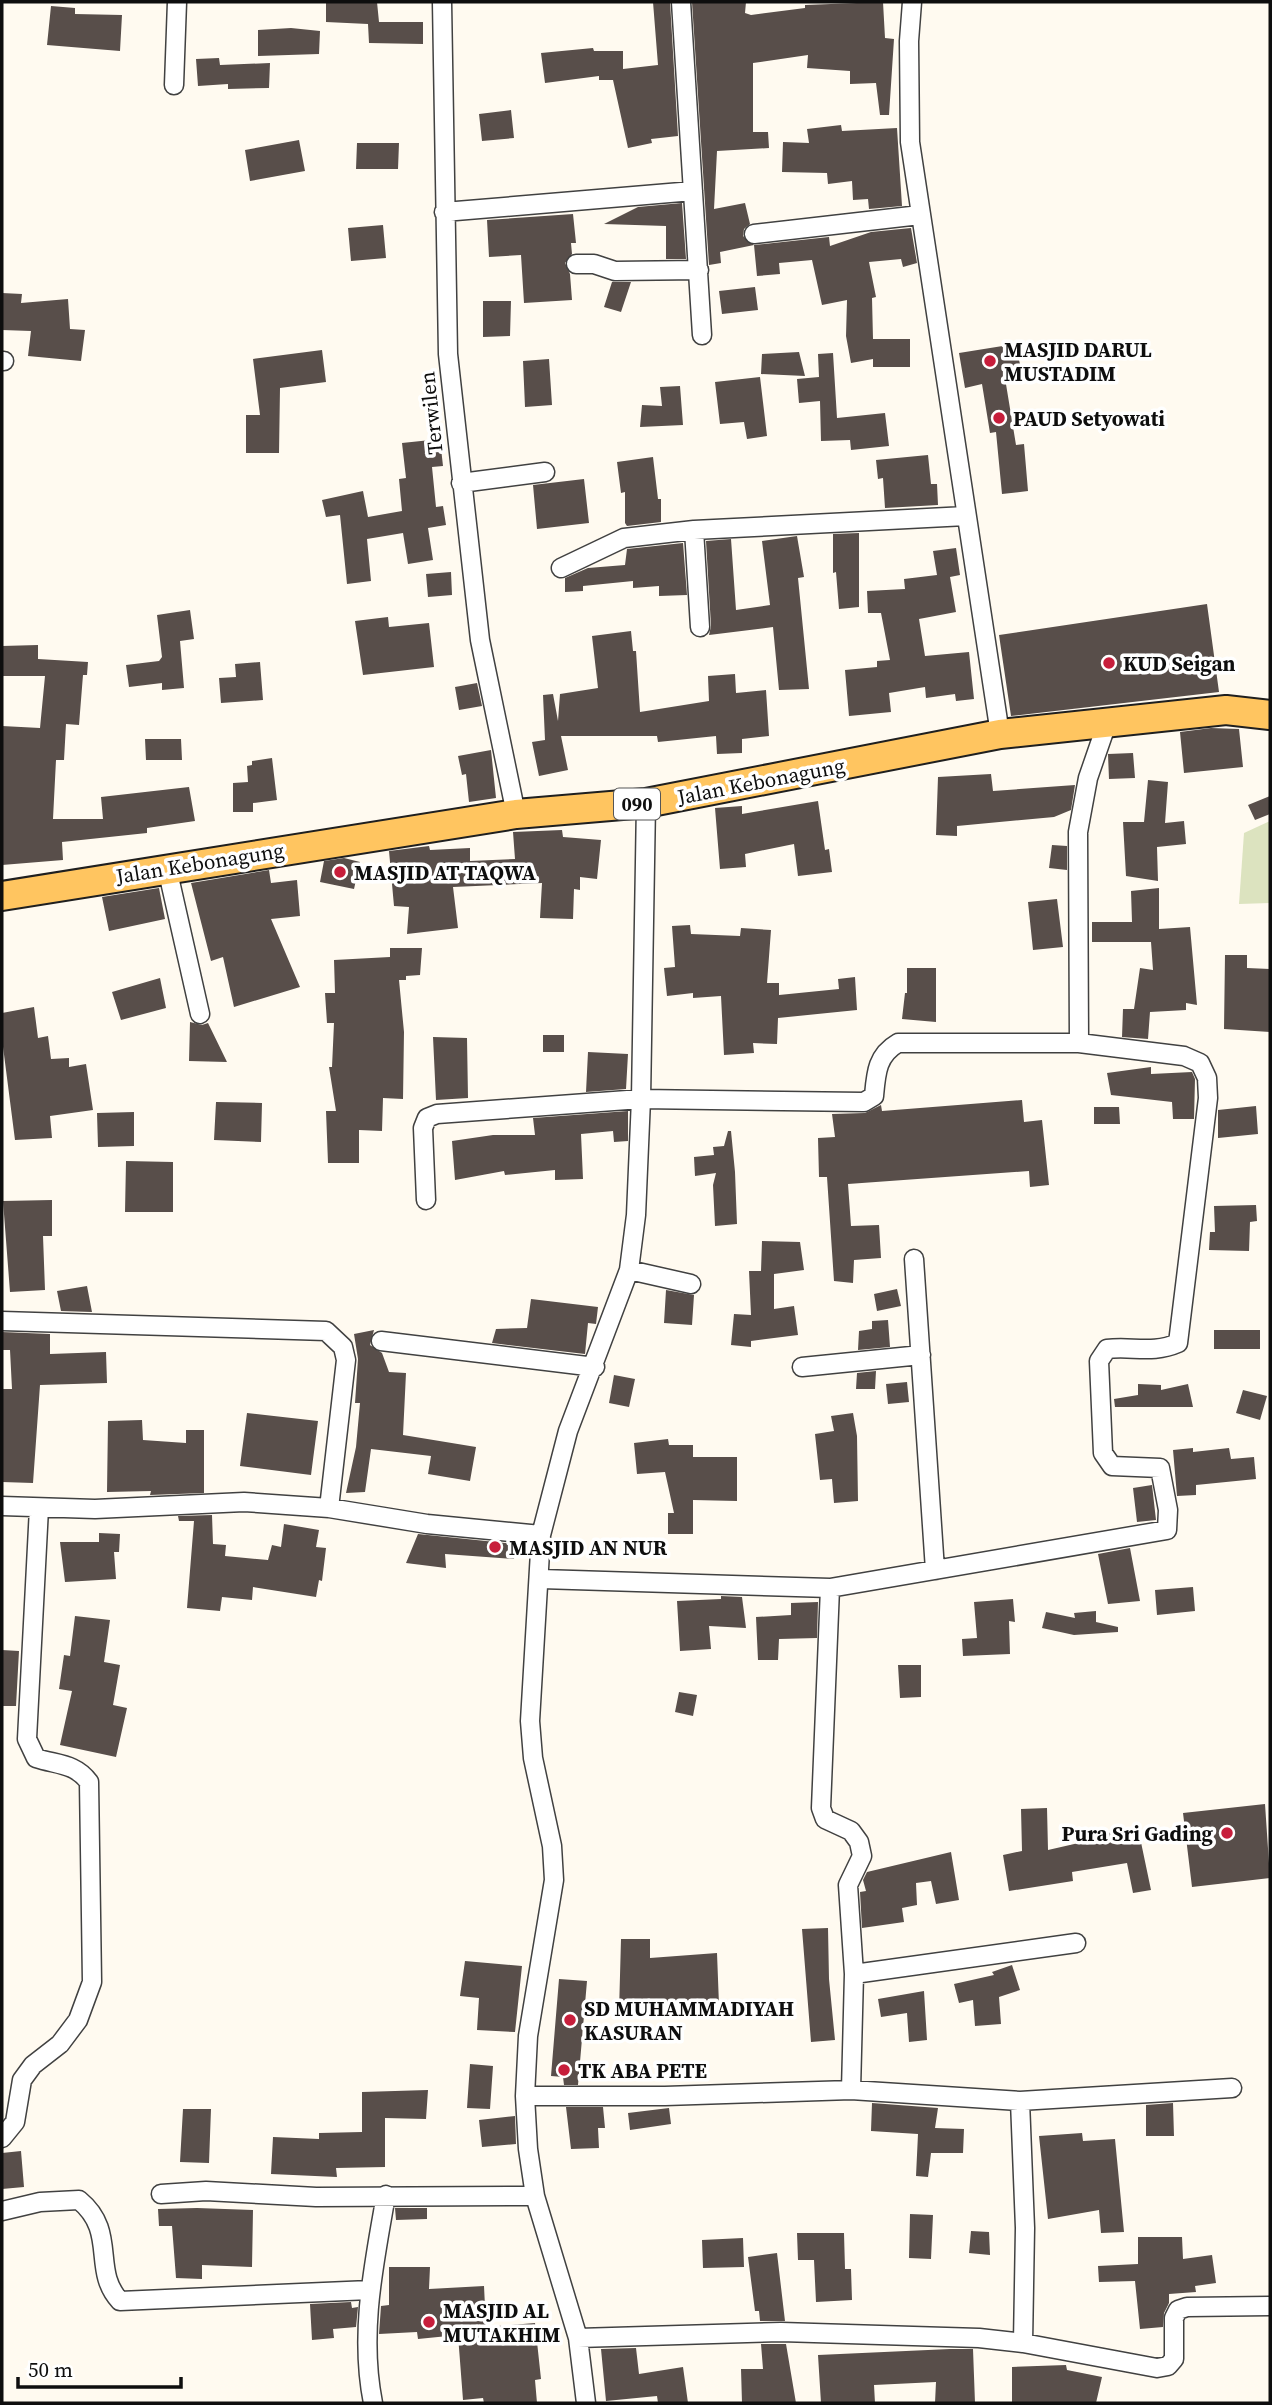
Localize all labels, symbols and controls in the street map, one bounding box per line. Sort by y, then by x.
place label: MASJID DARUL MUSTADIM [1004,335,1152,388]
marker: MASJID DARUL MUSTADIM [982,353,998,369]
street label: Terwilen [412,370,450,456]
place label: PAUD Setyowati [1013,404,1165,433]
marker: PAUD Setyowati [991,410,1007,426]
place label: KUD Seigan [1123,649,1236,678]
marker: KUD Seigan [1101,655,1117,671]
street label: Jalan Kebonagung [674,751,847,812]
road number: 090 [614,789,660,820]
street label: Jalan Kebonagung [113,835,286,891]
place label: MASJID AT TAQWA [354,858,536,887]
marker: MASJID AT TAQWA [332,864,348,880]
place label: MASJID AN NUR [509,1533,668,1562]
marker: MASJID AN NUR [487,1539,503,1555]
place label: Pura Sri Gading [1062,1819,1214,1848]
marker: Pura Sri Gading [1219,1825,1235,1841]
place label: SD MUHAMMADIYAH KASURAN [584,1994,794,2047]
marker: SD MUHAMMADIYAH KASURAN [562,2012,578,2028]
place label: TK ABA PETE [578,2056,707,2085]
marker: TK ABA PETE [556,2062,572,2078]
place label: MASJID AL MUTAKHIM [443,2296,561,2349]
marker: MASJID AL MUTAKHIM [421,2314,437,2330]
scale bar [18,2346,180,2390]
text: 50 m [28,2355,73,2384]

